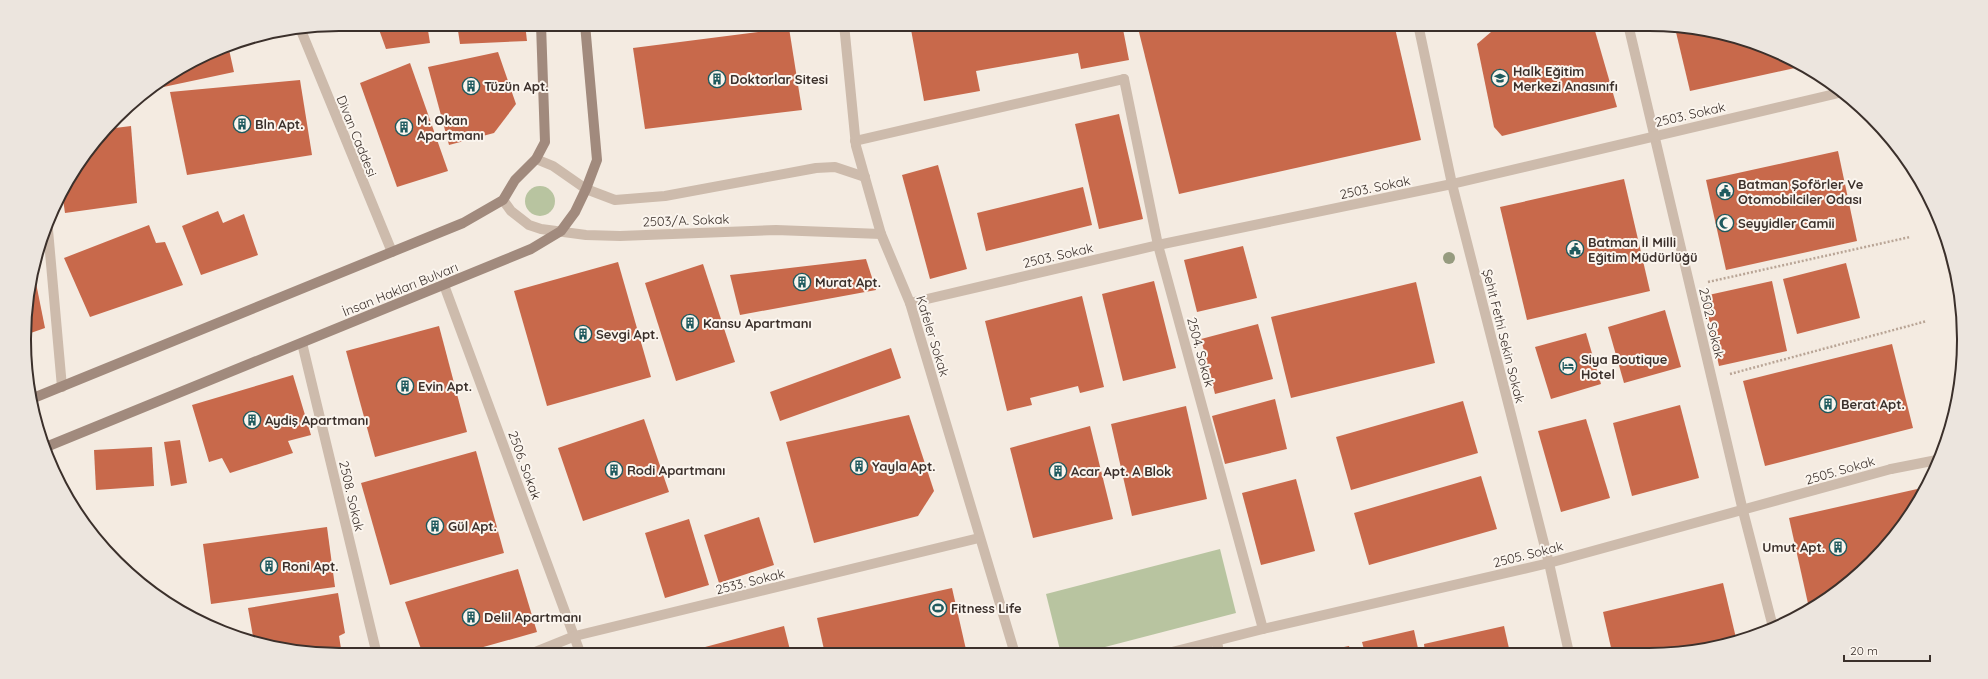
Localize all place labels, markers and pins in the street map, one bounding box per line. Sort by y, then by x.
place label: Halk Eğitim Merkezi Anasınıfı [1513,63,1618,94]
school or university icon: Halk Eğitim Merkezi Anasınıfı [1490,68,1510,88]
building icon: Doktorlar Sitesi [707,69,727,89]
place label: Doktorlar Sitesi [730,71,828,87]
building icon: Tüzün Apt. [461,76,481,96]
place label: Tüzün Apt. [484,78,549,94]
place label: M. Okan Apartmanı [417,112,484,143]
building icon: Bln Apt. [232,114,252,134]
place label: Bln Apt. [255,116,303,132]
building icon: M. Okan Apartmanı [394,117,414,137]
place label: Batman Şoförler Ve Otomobilciler Odası [1738,176,1864,207]
public building icon: Batman Şoförler Ve Otomobilciler Odası [1715,181,1735,201]
mosque icon: Seyyidler Camii [1715,213,1735,233]
place label: Seyyidler Camii [1738,215,1835,231]
place label: Batman İl Milli Eğitim Müdürlüğü [1588,234,1698,265]
public building icon: Batman İl Milli Eğitim Müdürlüğü [1565,239,1585,259]
building icon: Murat Apt. [792,272,812,292]
place label: Murat Apt. [815,274,881,290]
building icon: Kansu Apartmanı [680,313,700,333]
place label: Kansu Apartmanı [703,315,812,331]
building icon: Sevgi Apt. [573,324,593,344]
place label: Sevgi Apt. [596,326,659,342]
place label: Siya Boutique Hotel [1581,351,1668,382]
hotel icon: Siya Boutique Hotel [1558,356,1578,376]
building icon: Evin Apt. [395,376,415,396]
place label: Evin Apt. [418,378,472,394]
building icon: Berat Apt. [1818,394,1838,414]
place label: Berat Apt. [1841,396,1905,412]
building icon: Aydiş Apartmanı [242,410,262,430]
place label: Aydiş Apartmanı [265,412,368,428]
building icon: Yayla Apt. [849,456,869,476]
place label: Yayla Apt. [872,458,935,474]
building icon: Rodi Apartmanı [604,460,624,480]
building icon: Acar Apt. A Blok [1048,461,1068,481]
place label: Rodi Apartmanı [627,462,725,478]
place label: Acar Apt. A Blok [1071,463,1172,479]
building icon: Gül Apt. [425,516,445,536]
place label: Gül Apt. [448,518,497,534]
building icon: Umut Apt. [1828,537,1848,557]
place label: Umut Apt. [1762,539,1825,555]
building icon: Roni Apt. [259,556,279,576]
place label: Roni Apt. [282,558,338,574]
sports icon: Fitness Life [928,598,948,618]
place label: Fitness Life [951,600,1022,616]
building icon: Delil Apartmanı [461,607,481,627]
place label: Delil Apartmanı [484,609,581,625]

